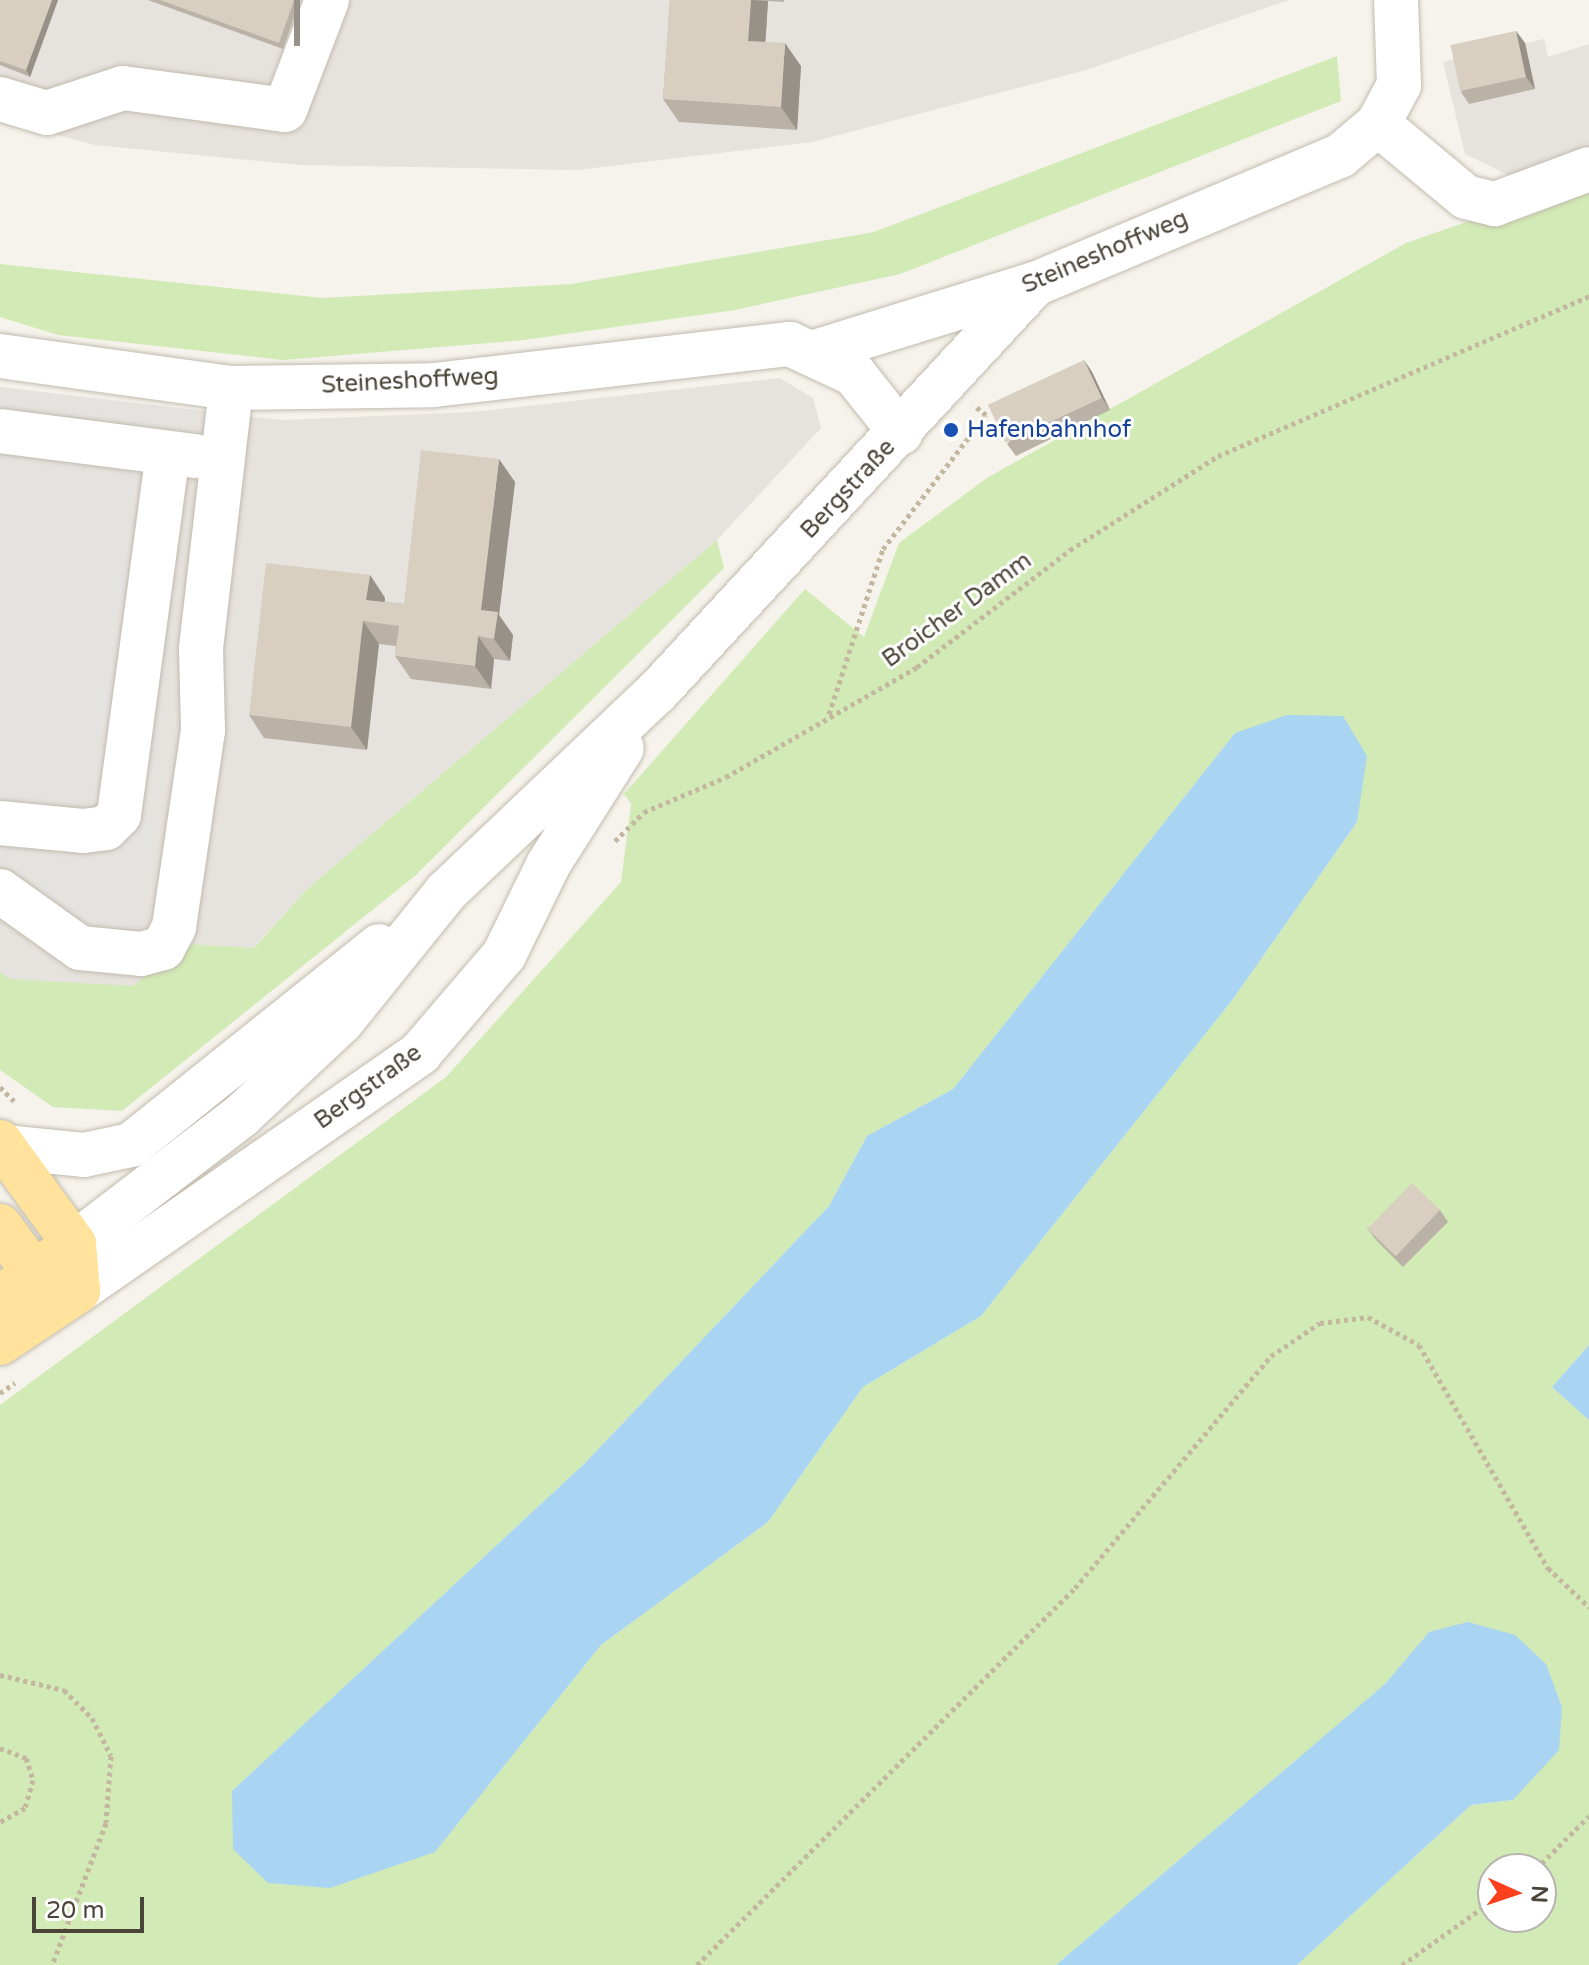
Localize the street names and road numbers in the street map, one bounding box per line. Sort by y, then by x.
street label: Steineshoffweg [1018,204,1192,300]
street label: Steineshoffweg [320,362,500,400]
street label: Bergstraße [795,433,901,545]
street label: Broicher Damm [877,546,1037,674]
street label: Bergstraße [309,1038,427,1136]

